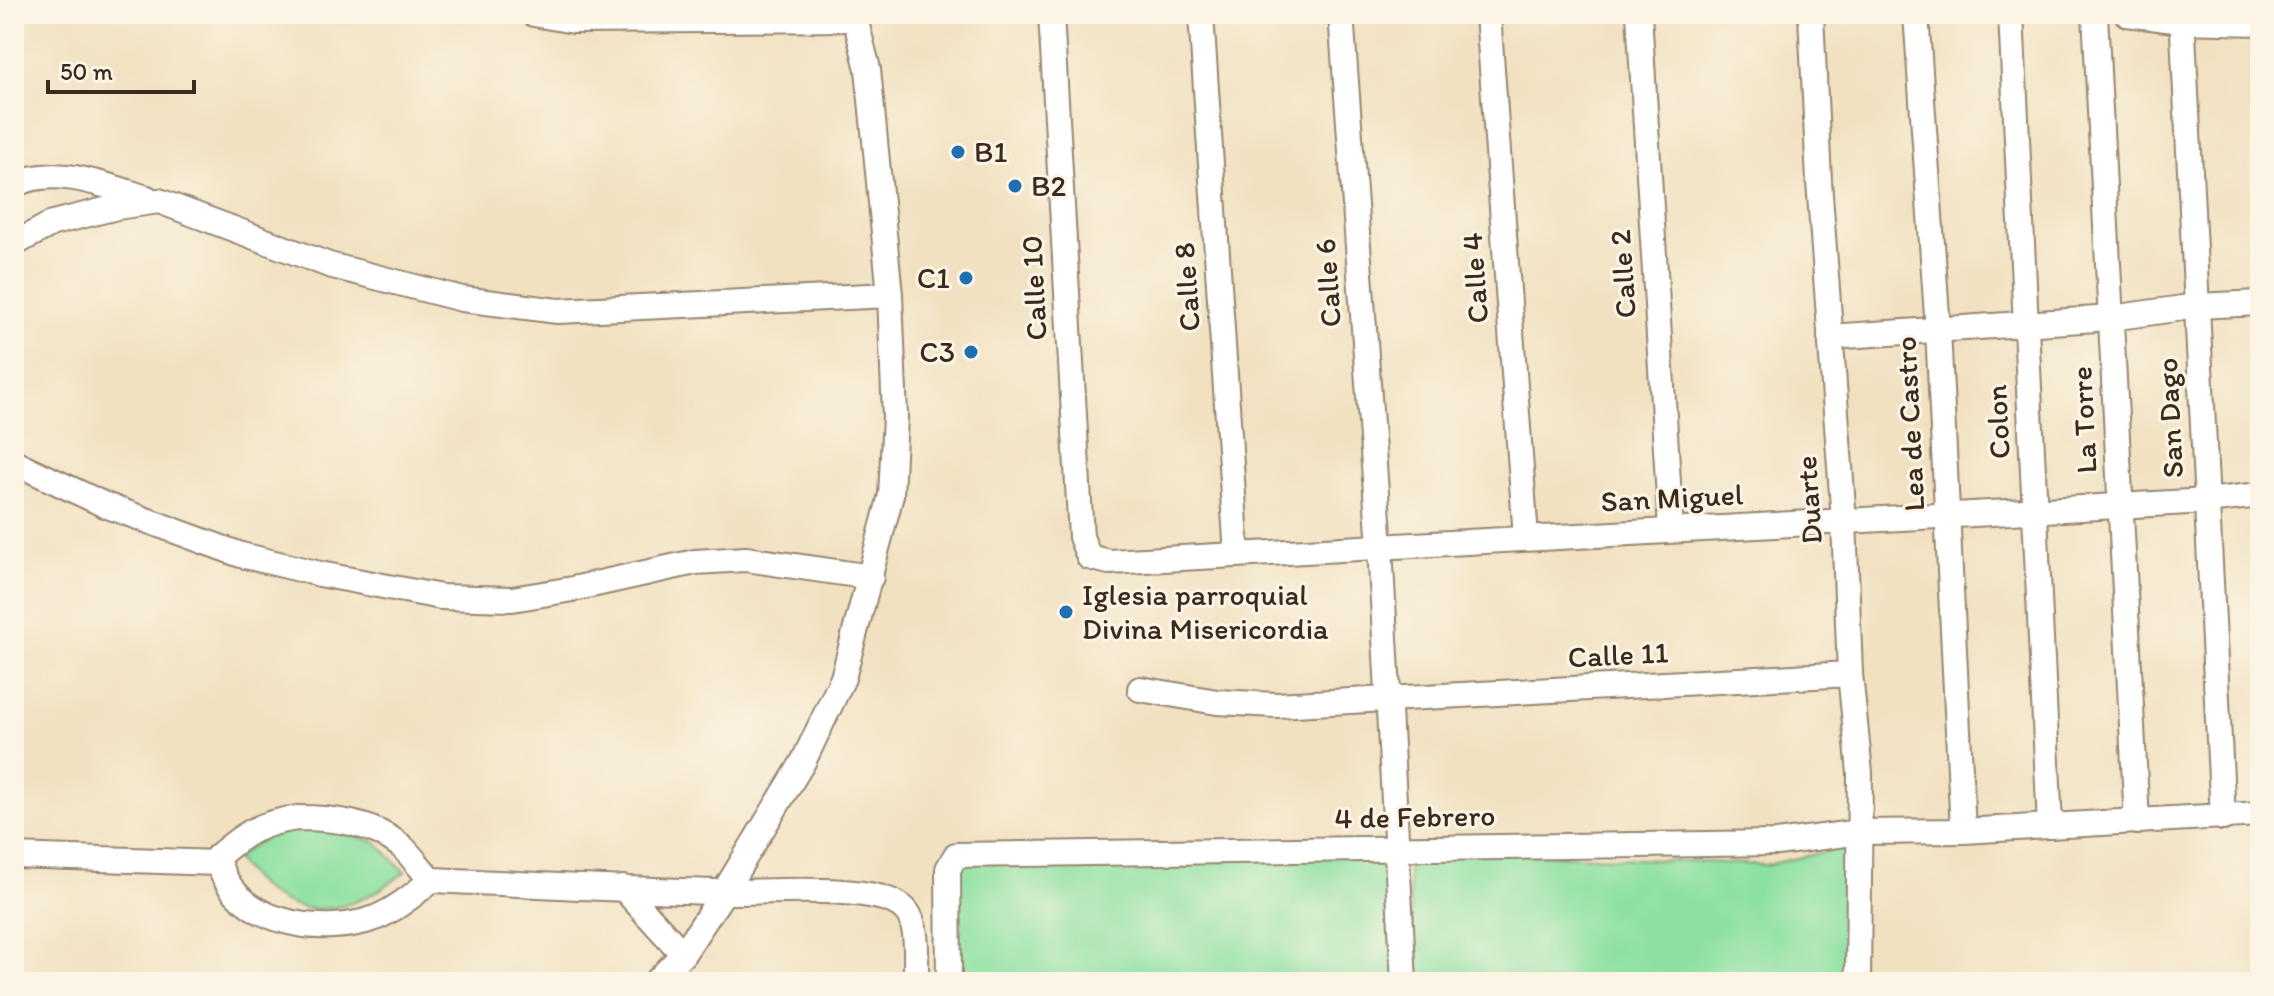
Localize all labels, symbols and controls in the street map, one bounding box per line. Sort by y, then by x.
scale bar [48,44,194,94]
text: 50 m [60,57,113,86]
place label: B1 [974,133,1007,170]
marker: B1 [949,143,967,161]
place label: B2 [1031,167,1066,204]
marker: B2 [1006,177,1024,195]
street label: Calle 2 [1601,228,1644,320]
street label: Calle 4 [1453,231,1496,325]
street label: Calle 10 [1012,234,1055,342]
street label: Calle 6 [1306,237,1349,329]
street label: Calle 8 [1165,241,1208,333]
place label: C1 [917,259,950,296]
marker: C1 [957,269,975,287]
place label: C3 [919,333,955,370]
street label: Lea de Castro [1886,335,1933,513]
marker: C3 [962,343,980,361]
street label: San Dago [2148,357,2191,479]
street label: La Torre [2062,365,2105,475]
street label: Colon [1977,384,2018,460]
street label: Duarte [1787,454,1830,546]
street label: San Miguel [1600,475,1745,520]
place label: Iglesia parroquial Divina Misericordia [1082,576,1329,647]
marker: Iglesia parroquial Divina Misericordia [1057,603,1075,621]
street label: Calle 11 [1567,633,1669,676]
street label: 4 de Febrero [1334,797,1496,836]

